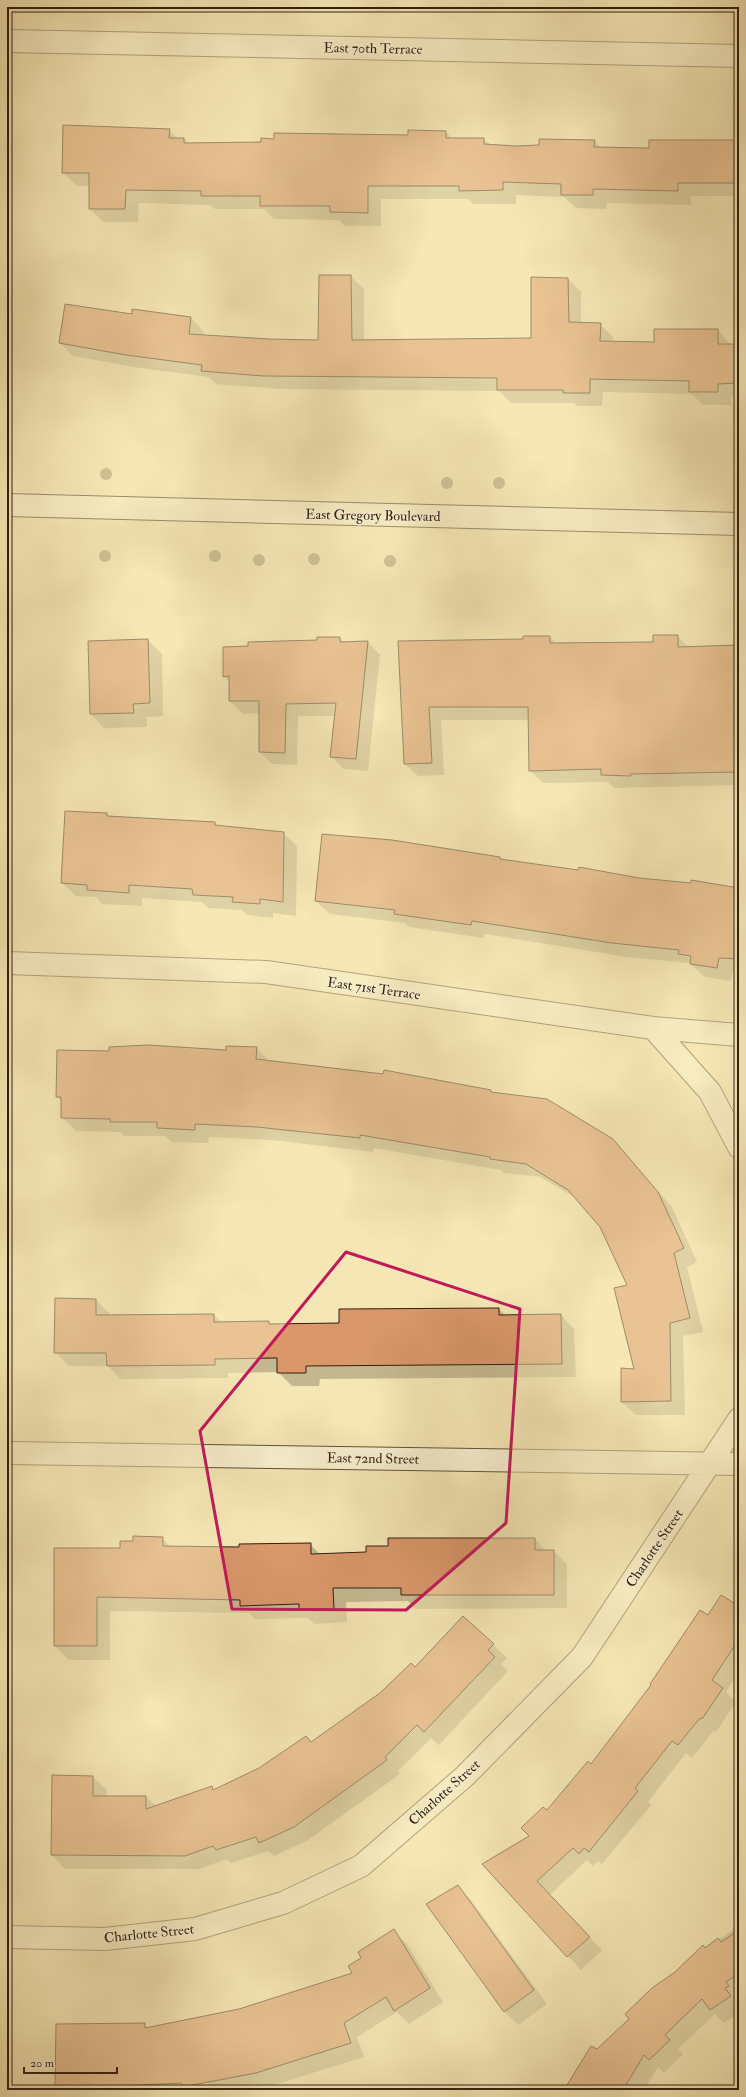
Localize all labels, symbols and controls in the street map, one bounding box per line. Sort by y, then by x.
street label: East 70th Terrace [324,39,423,58]
street label: East Gregory Boulevard [305,506,441,526]
street label: East 71st Terrace [326,974,422,1003]
street label: East 72nd Street [327,1449,420,1468]
street label: Charlotte Street [622,1506,687,1591]
street label: Charlotte Street [405,1756,484,1829]
street label: Charlotte Street [103,1920,195,1947]
scale bar [24,2049,117,2075]
text: 20 m [30,2056,55,2071]

